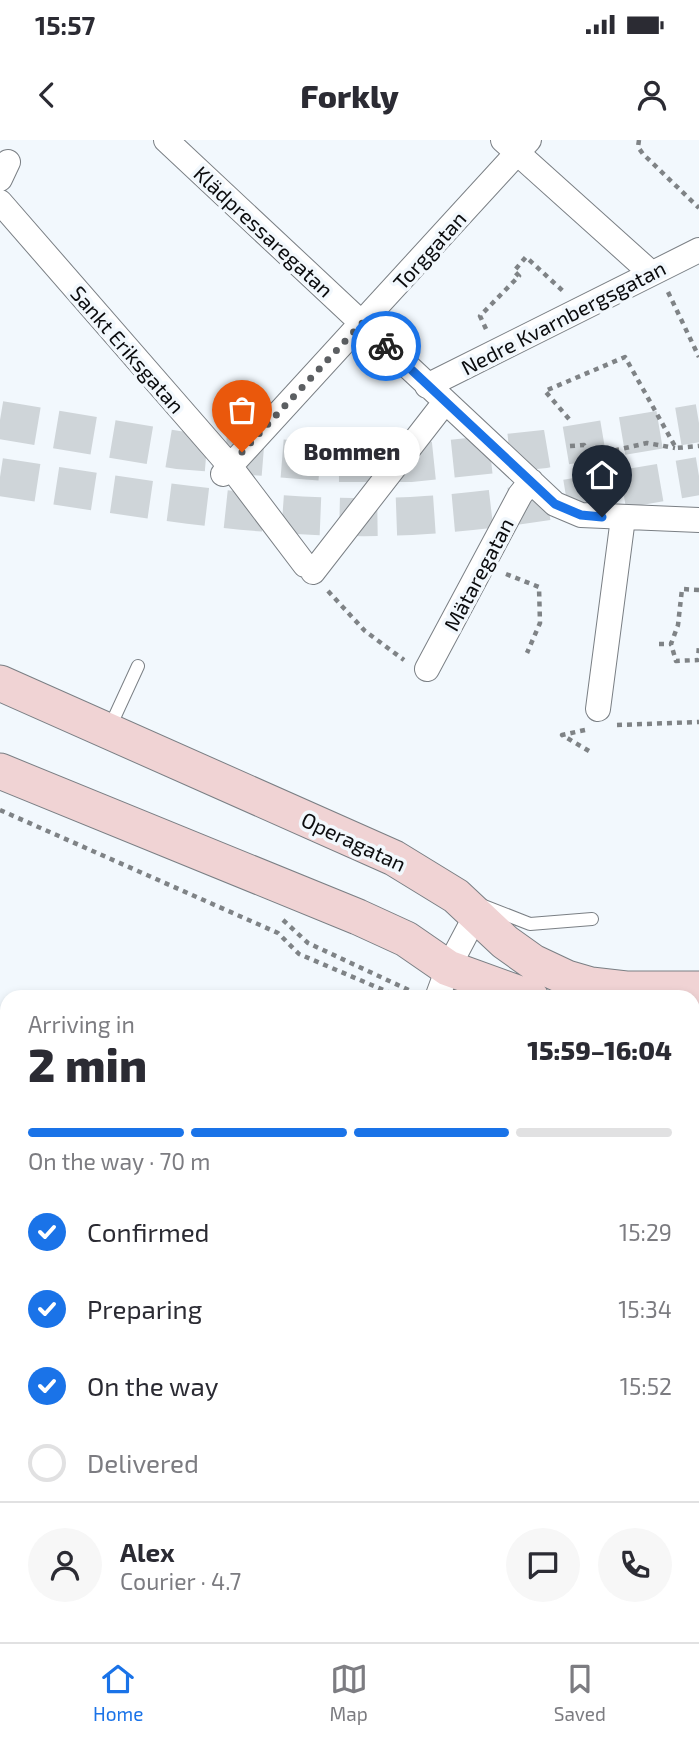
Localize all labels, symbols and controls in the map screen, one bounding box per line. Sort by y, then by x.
text: 15:57 [35,9,95,40]
icon: back [28,76,66,114]
text: Forkly [300,76,399,114]
icon: person [633,76,671,114]
street label: Klädpressaregatan [189,160,339,302]
street label: Torggatan [387,206,471,294]
street label: Nedre Kvarnbergsgatan [457,255,669,379]
street label: Sankt Eriksgatan [66,280,190,418]
courier [351,311,421,381]
icon: bike [367,327,405,365]
pin [212,380,272,452]
icon: bag [223,391,261,429]
callout: Bommen [284,428,420,476]
text: Bommen [304,437,400,465]
pin [572,445,632,517]
icon: home [583,456,621,494]
street label: Mätaregatan [438,513,518,635]
street label: Operagatan [298,806,410,876]
text: Arriving in [28,1010,135,1038]
text: 15:59–16:04 [527,1034,672,1065]
text: 2 min [28,1036,147,1091]
text: On the way · 70 m [28,1147,210,1175]
icon: check [28,1213,66,1251]
text: Confirmed [87,1216,210,1247]
text: 15:29 [619,1218,672,1246]
icon: check [28,1290,66,1328]
text: Preparing [87,1293,202,1324]
text: 15:34 [618,1295,672,1323]
icon: check [28,1367,66,1405]
text: On the way [87,1370,218,1401]
text: 15:52 [620,1372,672,1400]
text: Delivered [87,1447,199,1478]
button: person [28,1528,102,1602]
button: chat [506,1528,580,1602]
button: phone [598,1528,672,1602]
text: Alex [120,1536,175,1567]
text: Courier · 4.7 [120,1567,241,1595]
tab: Home [93,1660,143,1725]
tab: Map [330,1660,368,1725]
tab: Saved [554,1660,606,1725]

